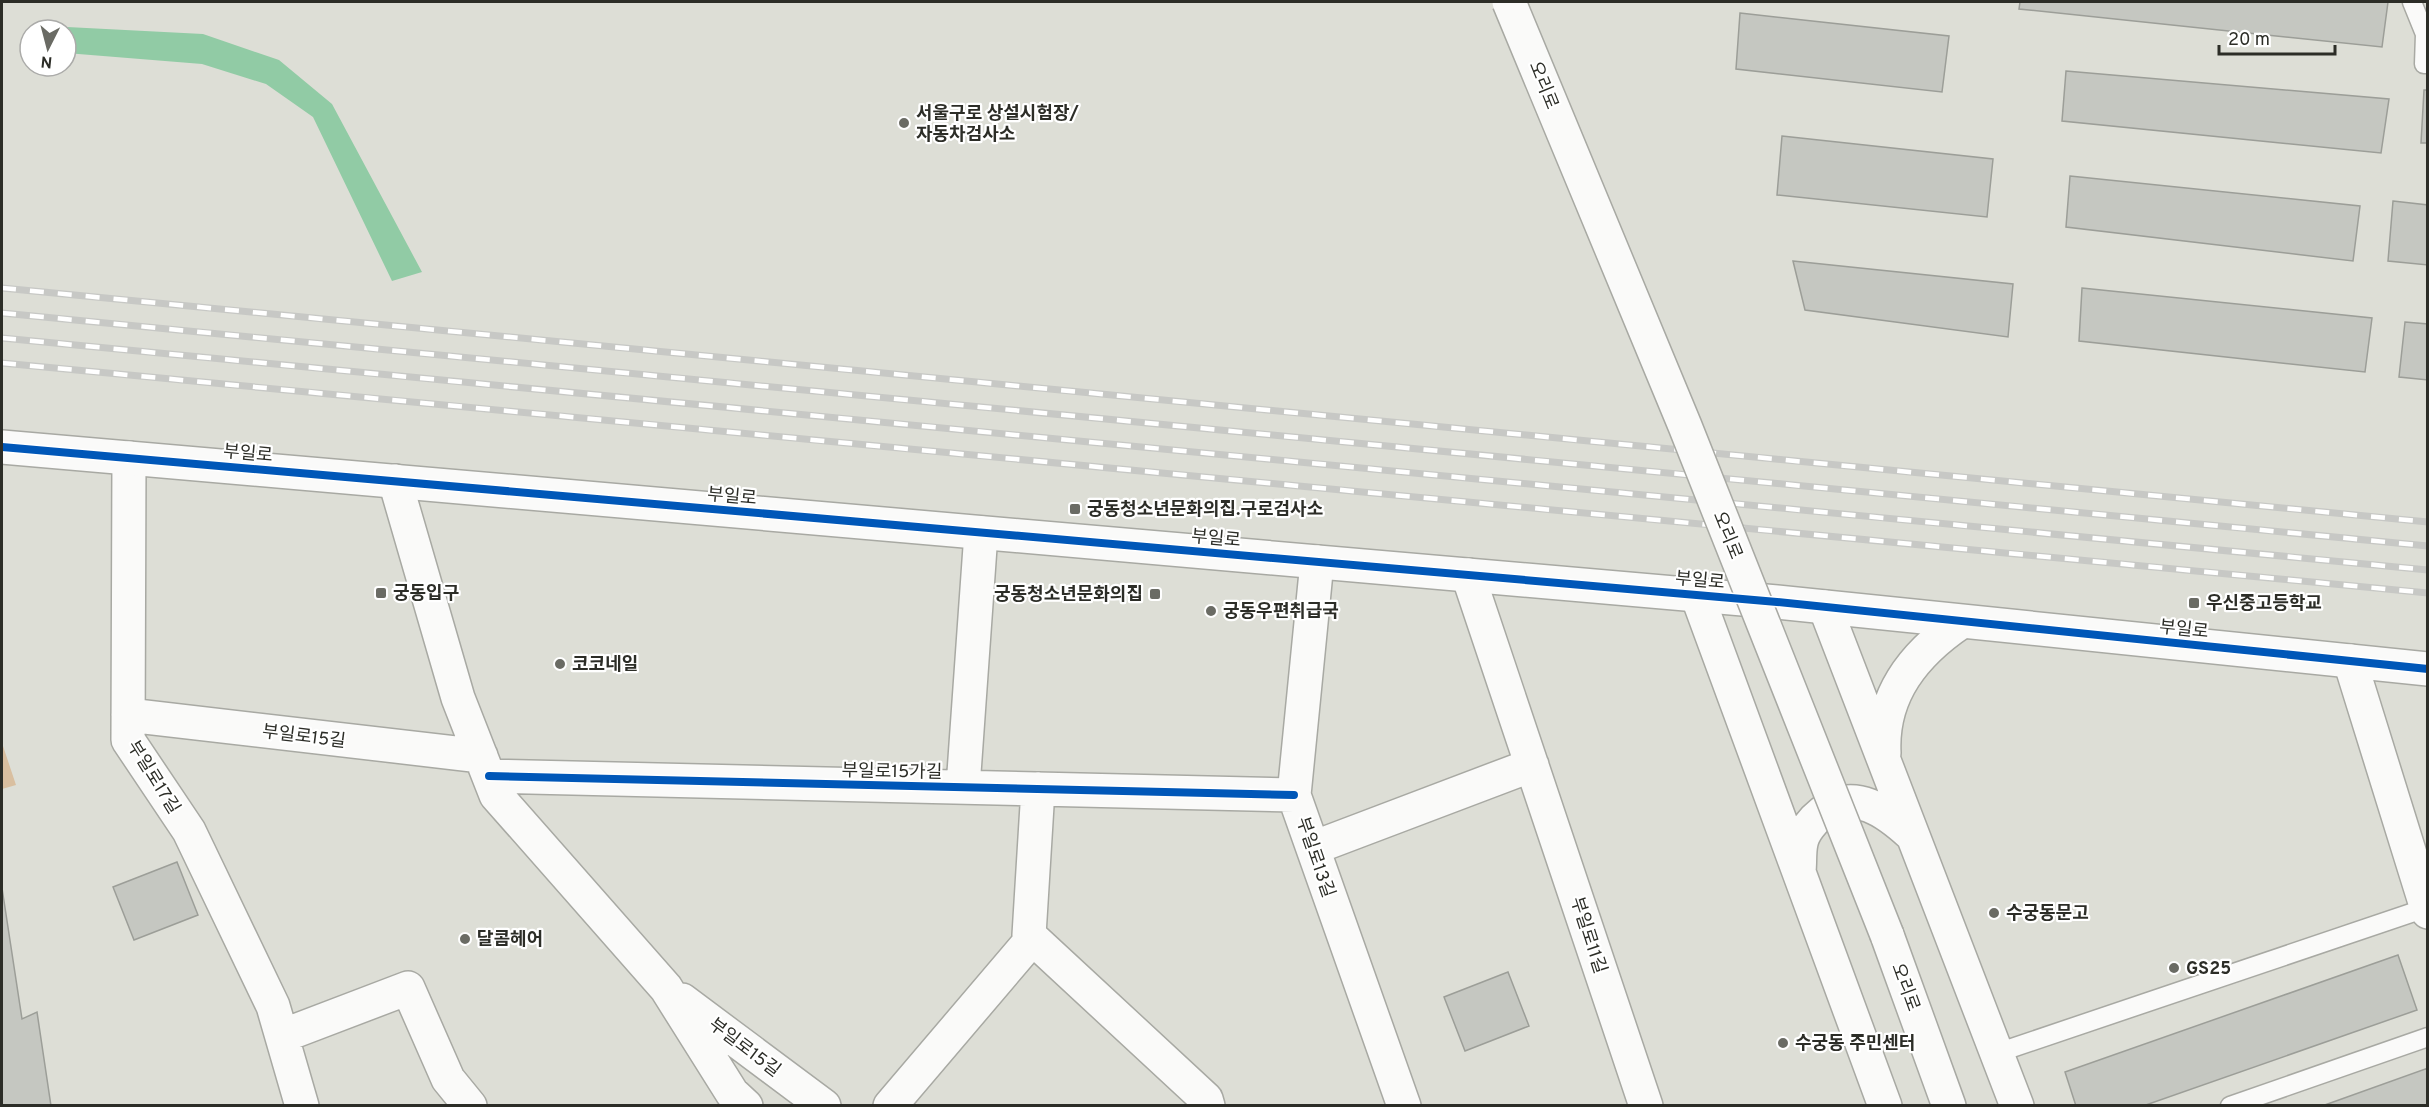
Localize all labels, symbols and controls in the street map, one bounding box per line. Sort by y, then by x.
north arrow [18,18,78,78]
scale bar [2219,18,2334,56]
text: 20 m [2228,29,2270,52]
text: N [40,50,53,71]
street label: 오리로 [1523,58,1563,113]
place label: 서울구로 상설시험장/ 자동차검사소 [916,103,1080,147]
marker: 서울구로 상설시험장/ 자동차검사소 [897,116,911,130]
street label: 부일로 [222,441,274,468]
street label: 부일로 [706,484,758,511]
place label: 궁동청소년문화의집.구로검사소 [1087,499,1323,522]
marker: 궁동청소년문화의집.구로검사소 [1068,502,1082,516]
street label: 오리로 [1707,508,1747,563]
street label: 부일로 [1190,526,1242,553]
street label: 부일로 [1674,568,1726,595]
place label: 궁동입구 [393,583,459,606]
place label: 궁동청소년문화의집 [994,584,1143,607]
marker: 궁동입구 [374,586,388,600]
marker: 궁동청소년문화의집 [1148,587,1162,601]
place label: 우신중고등학교 [2206,593,2322,616]
marker: 우신중고등학교 [2187,596,2201,610]
place label: 궁동우편취급국 [1223,601,1339,624]
marker: 궁동우편취급국 [1204,604,1218,618]
street label: 부일로 [2158,616,2210,645]
place label: 코코네일 [572,654,638,677]
marker: 코코네일 [553,657,567,671]
street label: 부일로15길 [261,721,347,754]
street label: 부일로17길 [121,737,184,819]
street label: 부일로15가길 [841,760,943,785]
street label: 부일로13길 [1290,814,1339,901]
street label: 부일로11길 [1564,894,1611,977]
place label: 수궁동문고 [2006,903,2089,926]
marker: 수궁동문고 [1987,906,2001,920]
place label: 달콤헤어 [477,929,543,952]
marker: 달콤헤어 [458,932,472,946]
place label: GS25 [2186,958,2231,981]
street label: 오리로 [1885,960,1924,1015]
marker: GS25 [2167,961,2181,975]
street label: 부일로15길 [704,1014,785,1083]
place label: 수궁동 주민센터 [1795,1033,1915,1056]
marker: 수궁동 주민센터 [1776,1036,1790,1050]

